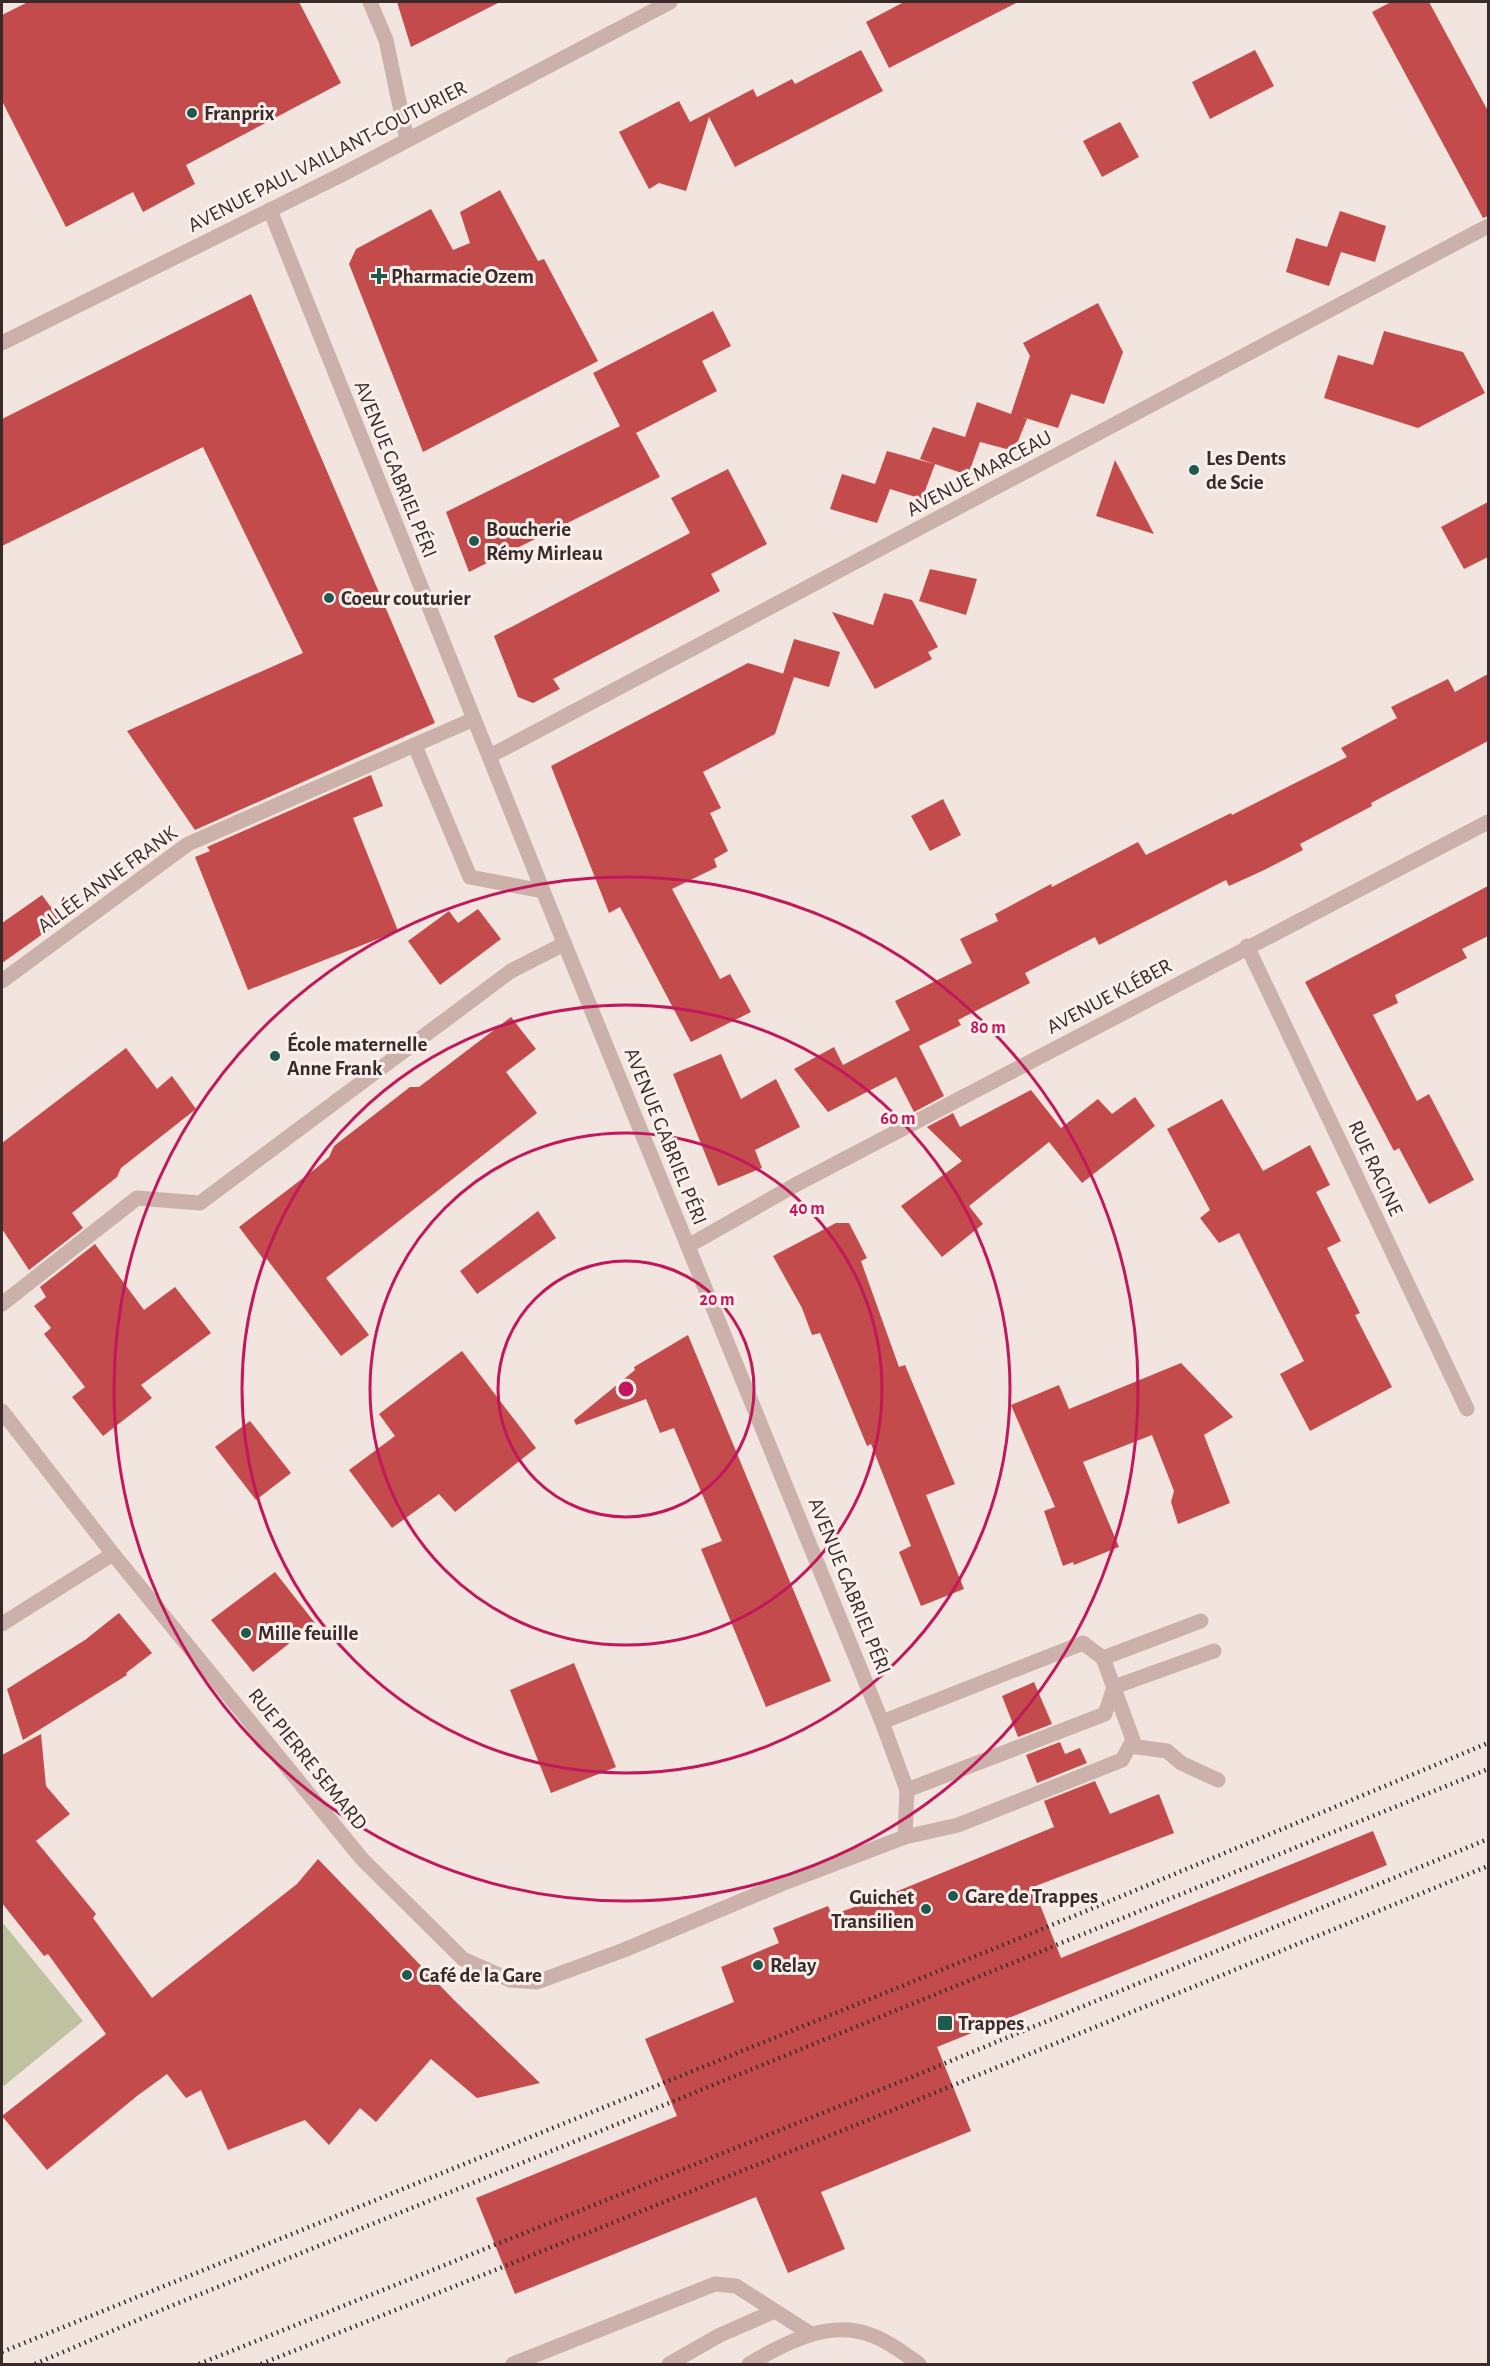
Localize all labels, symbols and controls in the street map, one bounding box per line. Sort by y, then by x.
street label: AVENUE PAUL VAILLANT-COUTURIER [185,77,470,236]
place label: Franprix [204,103,275,124]
marker: Franprix [185,106,199,120]
place label: Pharmacie Ozem [391,266,534,287]
marker: Pharmacie Ozem [372,269,386,283]
street label: AVENUE GABRIEL PÉRI [350,377,442,561]
street label: AVENUE MARCEAU [903,426,1055,520]
place label: Les Dents de Scie [1206,448,1286,493]
marker: Les Dents de Scie [1187,463,1201,477]
place label: Boucherie Rémy Mirleau [486,519,603,564]
marker: Boucherie Rémy Mirleau [467,534,481,548]
place label: Coeur couturier [341,588,471,609]
marker: Coeur couturier [322,591,336,605]
street label: ALLÉE ANNE FRANK [33,820,181,937]
street label: AVENUE KLÉBER [1042,953,1175,1038]
text: 80 m [970,1019,1006,1037]
place label: École maternelle Anne Frank [287,1031,428,1079]
street label: AVENUE GABRIEL PÉRI [620,1044,712,1228]
marker: École maternelle Anne Frank [268,1049,282,1063]
text: 60 m [880,1110,916,1128]
street label: RUE RACINE [1344,1117,1407,1219]
text: 40 m [789,1200,825,1218]
text: 20 m [699,1291,735,1309]
centre of rings [616,1379,636,1399]
street label: AVENUE GABRIEL PÉRI [804,1494,896,1678]
place label: Mille feuille [258,1623,358,1644]
marker: Mille feuille [239,1626,253,1640]
street label: RUE PIERRE SEMARD [244,1685,371,1834]
place label: Gare de Trappes [965,1886,1098,1907]
place label: Guichet Transilien [831,1887,914,1932]
marker: Gare de Trappes [946,1889,960,1903]
marker: Guichet Transilien [919,1902,933,1916]
place label: Relay [770,1955,817,1976]
marker: Relay [751,1958,765,1972]
place label: Café de la Gare [419,1965,542,1986]
marker: Café de la Gare [400,1968,414,1982]
place label: Trappes [958,2013,1024,2034]
marker: Trappes [936,2014,954,2032]

